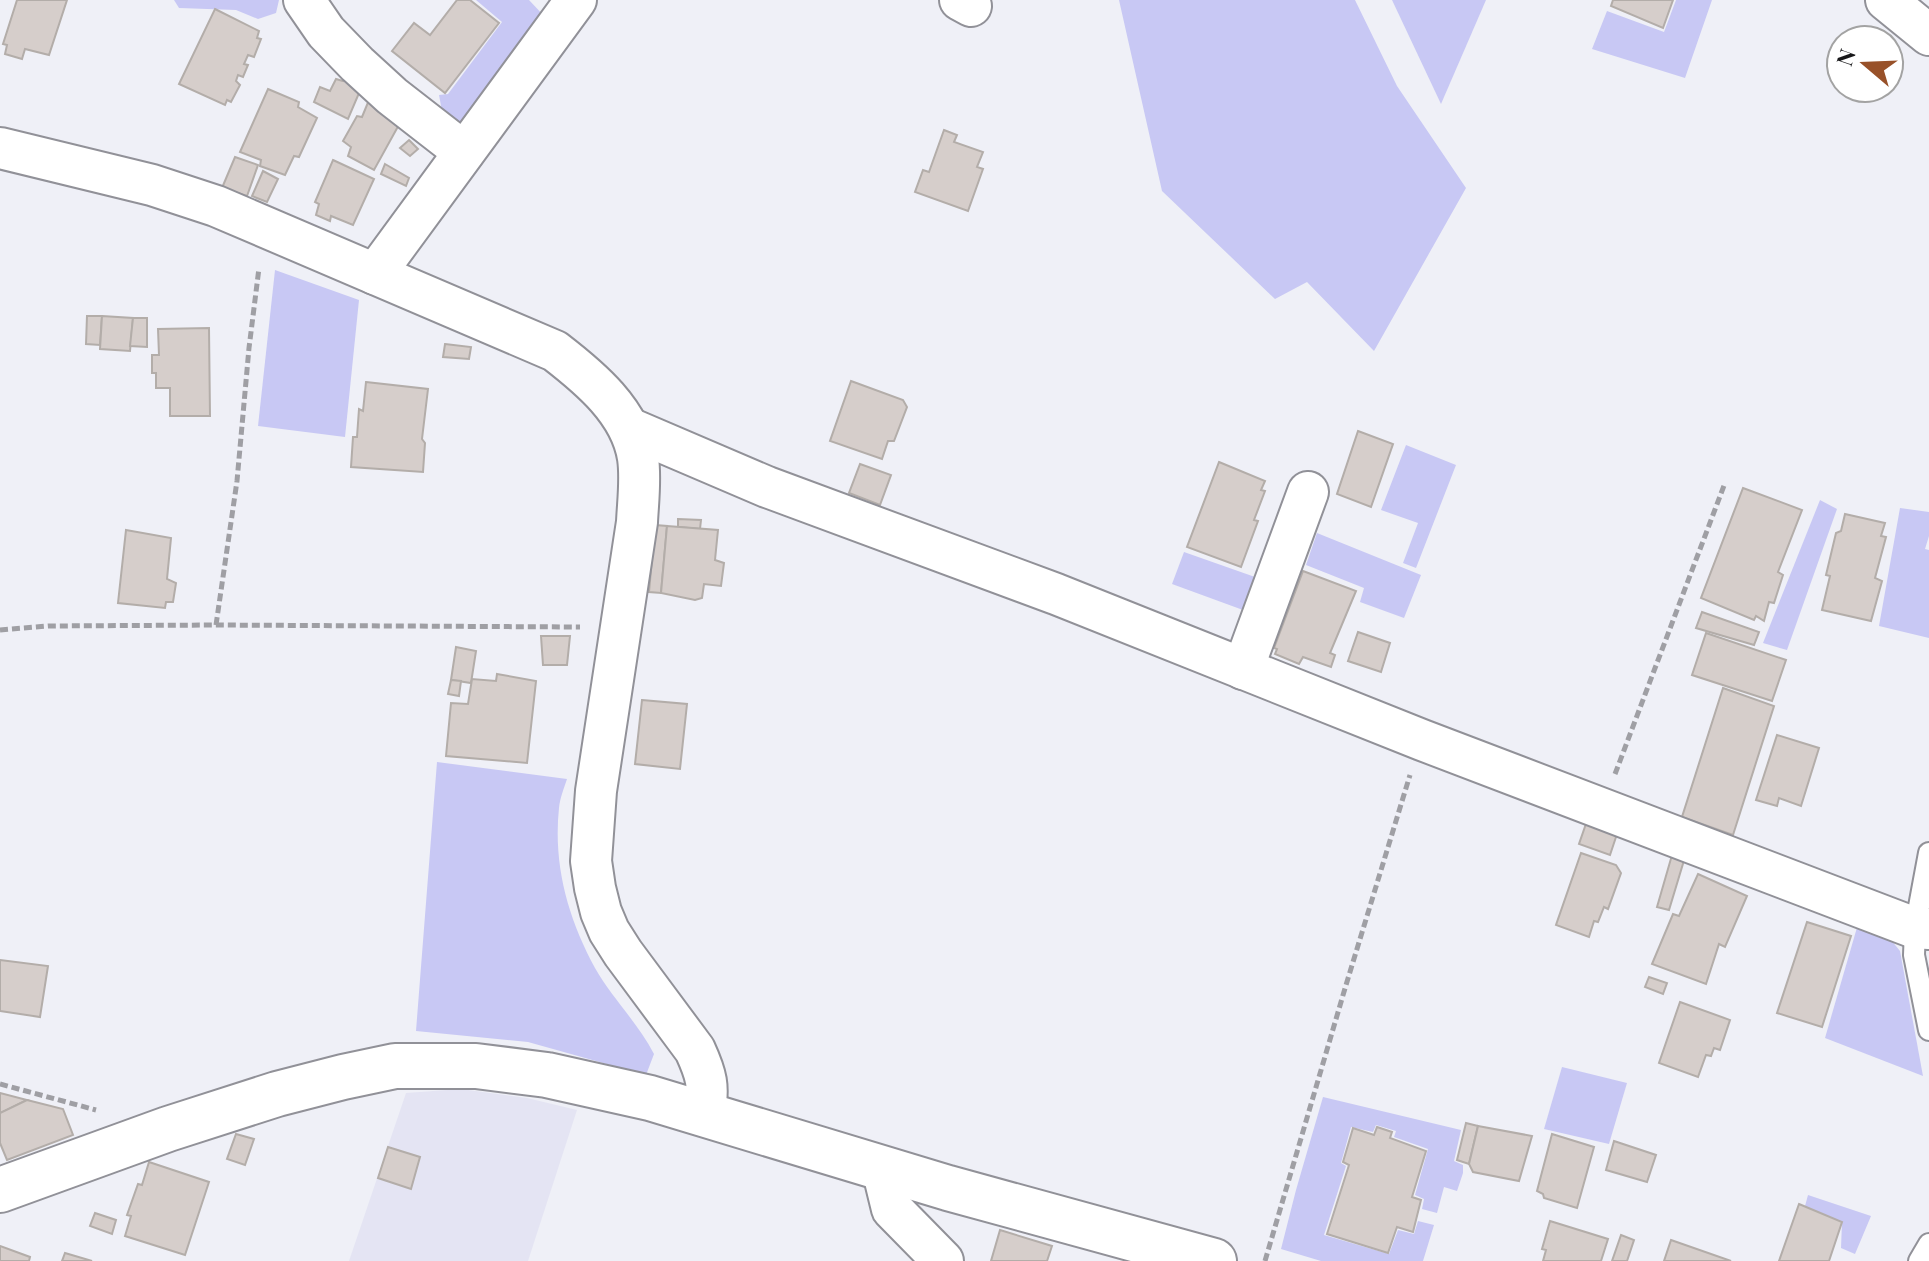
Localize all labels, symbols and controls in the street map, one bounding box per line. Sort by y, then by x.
north arrow [1825,24,1905,104]
text: N [1828,45,1862,70]

